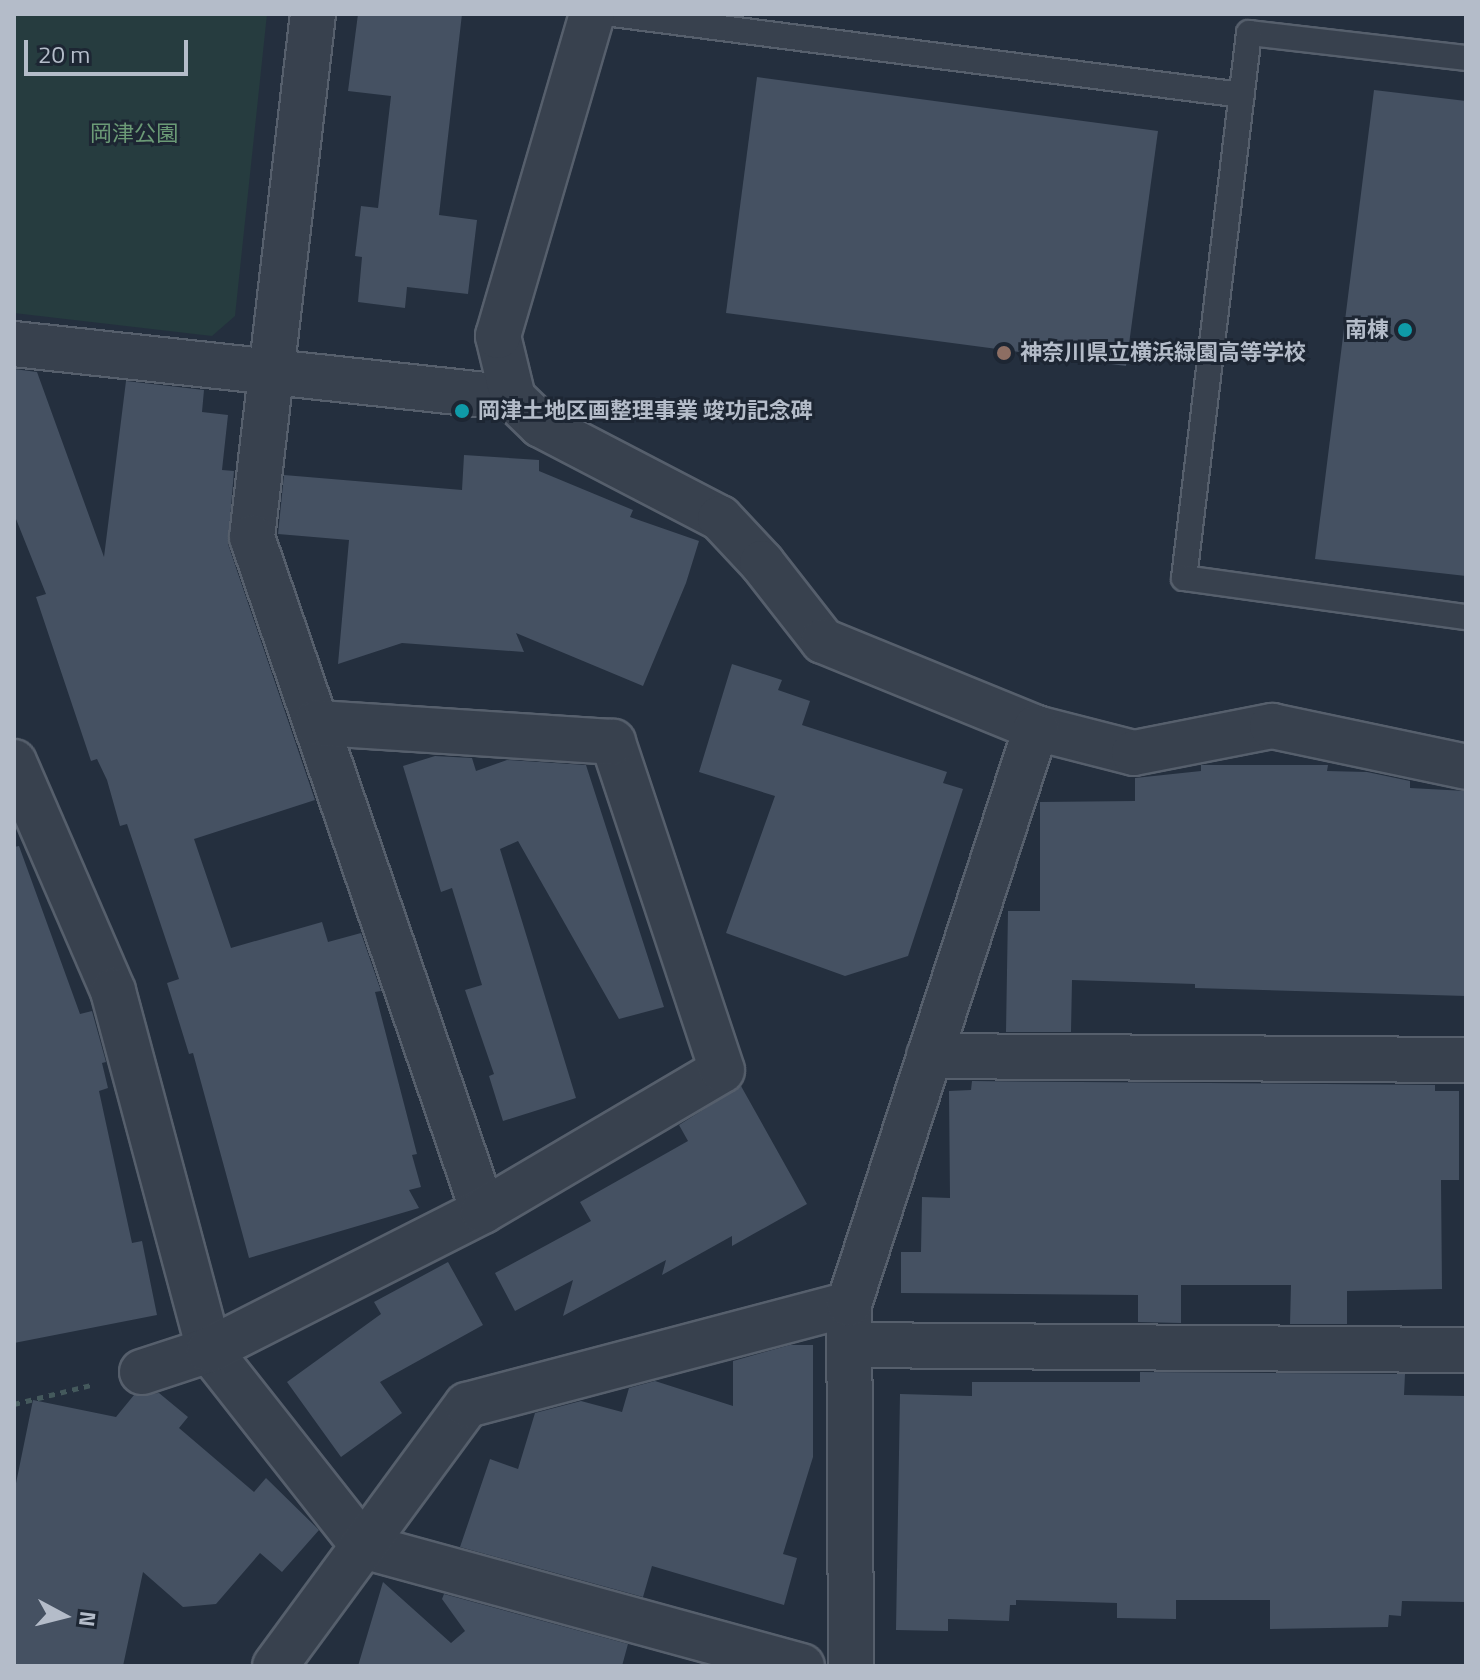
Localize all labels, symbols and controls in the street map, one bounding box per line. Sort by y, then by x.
scale bar [28,24,192,74]
text: 20 m [38,36,90,72]
park label: 岡津公園 [90,121,178,147]
place label: 南棟 [1345,317,1389,343]
marker: 南棟 [1396,321,1414,339]
place label: 神奈川県立横浜緑園高等学校 [1020,340,1306,366]
marker: 神奈川県立横浜緑園高等学校 [995,344,1013,362]
place label: 岡津土地区画整理事業 竣功記念碑 [478,398,813,424]
marker: 岡津土地区画整理事業 竣功記念碑 [453,402,471,420]
north arrow [24,1576,104,1656]
text: N [70,1609,106,1629]

